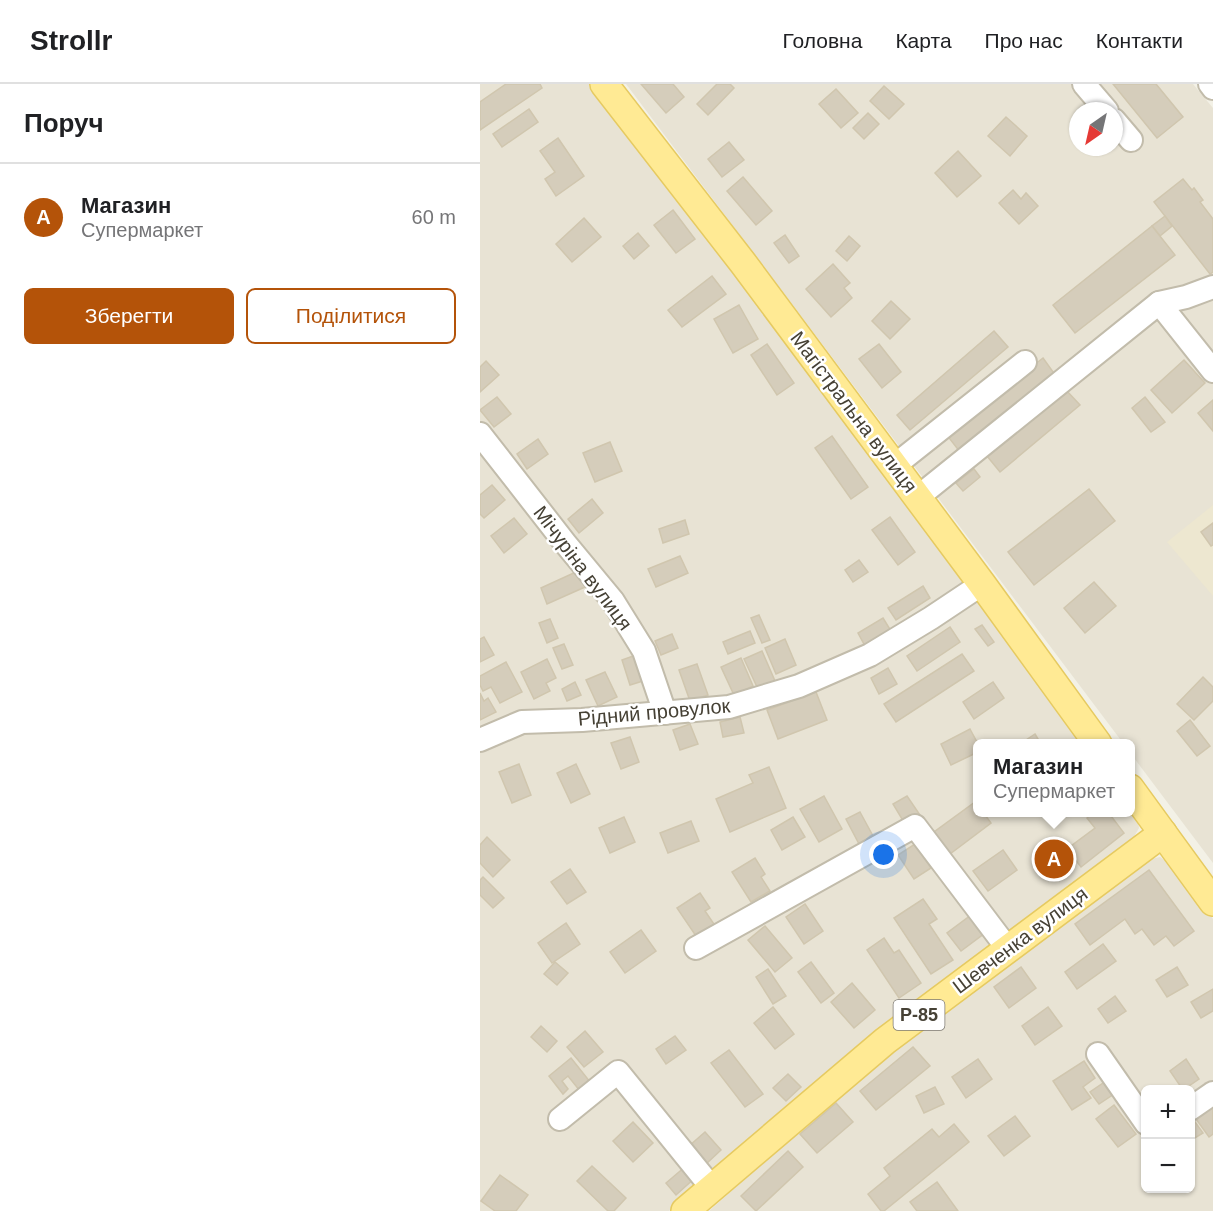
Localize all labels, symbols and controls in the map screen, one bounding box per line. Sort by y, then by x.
text: Strollr [30,25,112,56]
text: Головна [783,29,862,52]
text: Карта [895,29,952,52]
text: Про нас [985,29,1063,52]
text: Контакти [1096,29,1183,52]
north arrow [1069,102,1123,156]
text: Поруч [24,108,104,138]
text: Магазин [81,193,171,218]
text: A [36,206,51,228]
text: 60 m [412,206,456,228]
text: Супермаркет [81,219,203,241]
button: Зберегти [24,288,234,344]
button: Поділитися [246,288,456,344]
street label: Магістральна вулиця [786,327,922,497]
street label: Мічуріна вулиця [529,502,637,634]
street label: Рідний провулок [577,694,731,730]
popup [973,739,1135,817]
text: Магазин [993,754,1083,779]
text: Супермаркет [993,780,1115,802]
pin: A [1034,836,1074,882]
your location [869,840,898,869]
street label: Шевченка вулиця [948,882,1092,998]
road number: Р-85 [894,1000,944,1030]
map controls [1141,1085,1195,1193]
button: + [1141,1085,1195,1139]
button: − [1141,1139,1195,1193]

